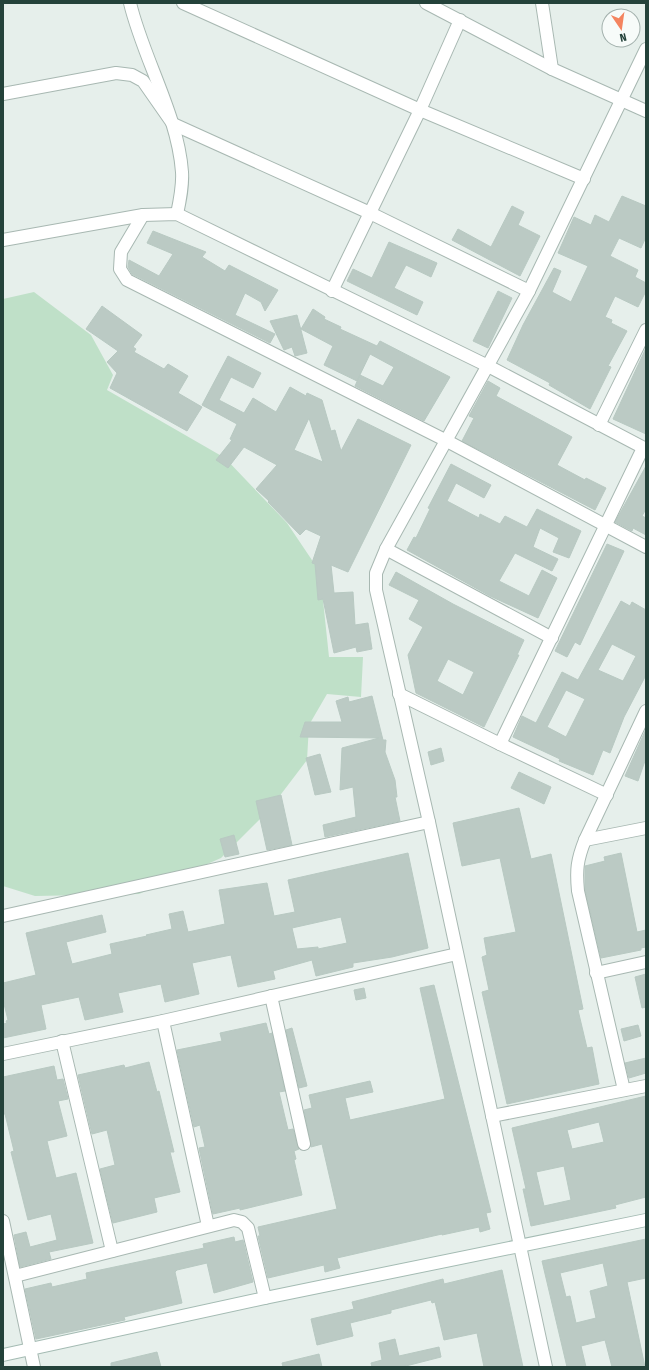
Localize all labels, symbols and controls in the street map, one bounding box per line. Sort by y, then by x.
north arrow [601,8,641,48]
text: N [618,30,628,44]

